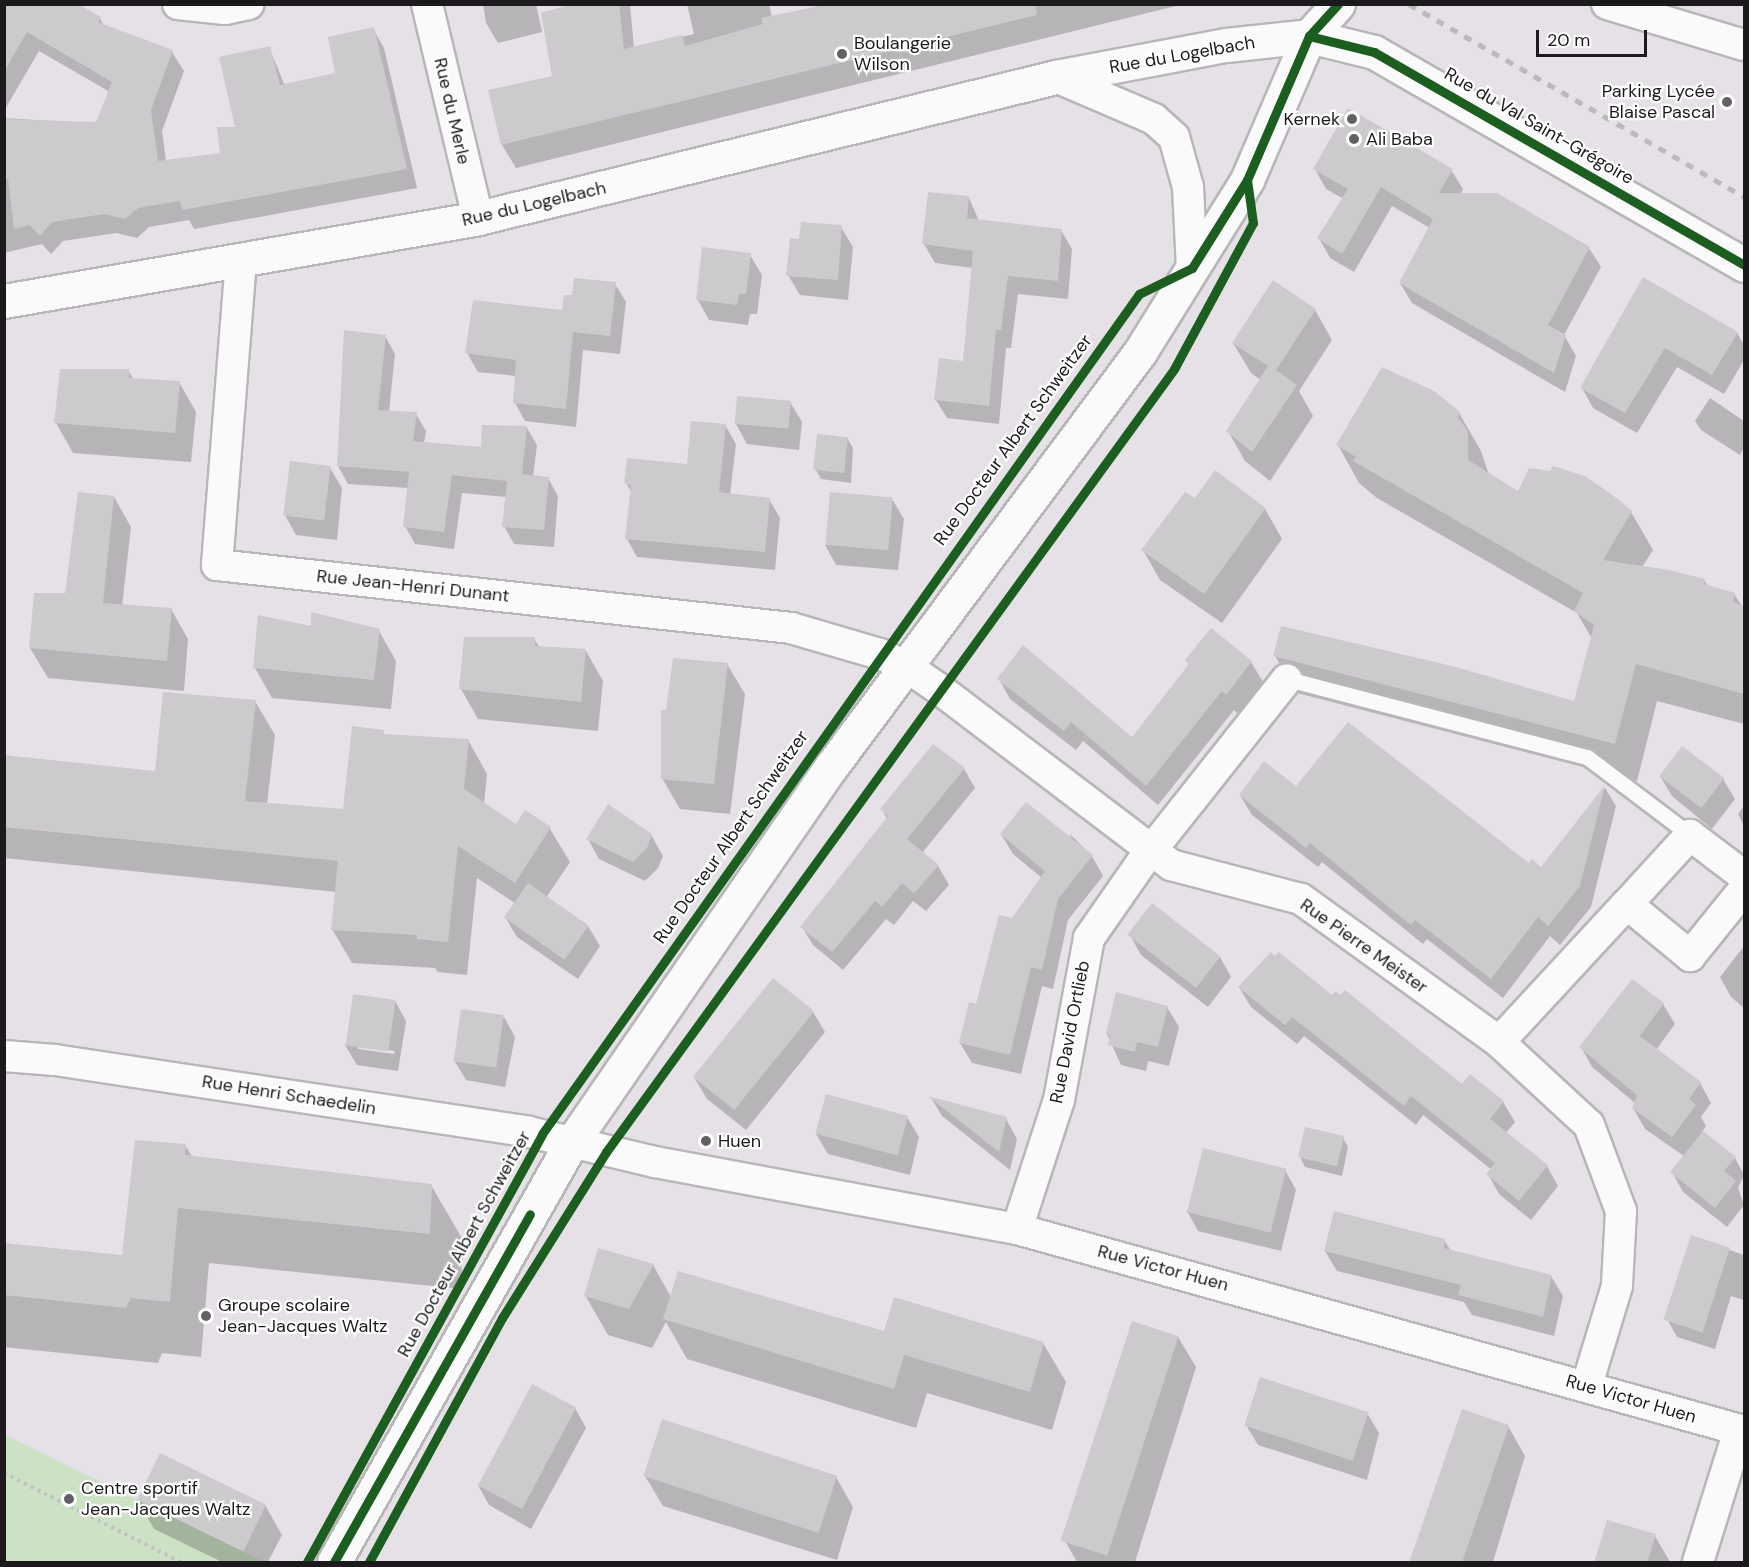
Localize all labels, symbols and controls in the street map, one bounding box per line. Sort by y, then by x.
scale bar [1539,18,1650,56]
text: 20 m [1547,28,1590,52]
street label: Rue du Logelbach [1108,32,1256,78]
place label: Boulangerie Wilson [854,33,951,76]
marker: Boulangerie Wilson [835,47,849,61]
street label: Rue du Merle [429,56,475,166]
street label: Rue du Val Saint-Grégoire [1440,63,1638,189]
place label: Parking Lycée Blaise Pascal [1602,81,1715,124]
marker: Parking Lycée Blaise Pascal [1720,95,1734,109]
place label: Kernek [1284,108,1340,130]
marker: Kernek [1345,112,1359,126]
place label: Ali Baba [1366,128,1433,150]
marker: Ali Baba [1347,132,1361,146]
street label: Rue du Logelbach [460,177,608,231]
street label: Rue Docteur Albert Schweitzer [929,330,1097,550]
street label: Rue Jean-Henri Dunant [315,565,511,607]
street label: Rue Docteur Albert Schweitzer [649,726,813,948]
street label: Rue Pierre Meister [1296,894,1432,998]
street label: Rue David Ortlieb [1046,959,1094,1105]
street label: Rue Henri Schaedelin [200,1071,378,1119]
street label: Rue Docteur Albert Schweitzer [393,1127,535,1361]
place label: Huen [718,1130,761,1152]
marker: Huen [699,1134,713,1148]
street label: Rue Victor Huen [1095,1240,1231,1296]
place label: Groupe scolaire Jean-Jacques Waltz [218,1295,388,1338]
marker: Groupe scolaire Jean-Jacques Waltz [199,1309,213,1323]
street label: Rue Victor Huen [1563,1370,1699,1428]
place label: Centre sportif Jean-Jacques Waltz [81,1478,251,1520]
marker: Centre sportif Jean-Jacques Waltz [62,1492,76,1506]

